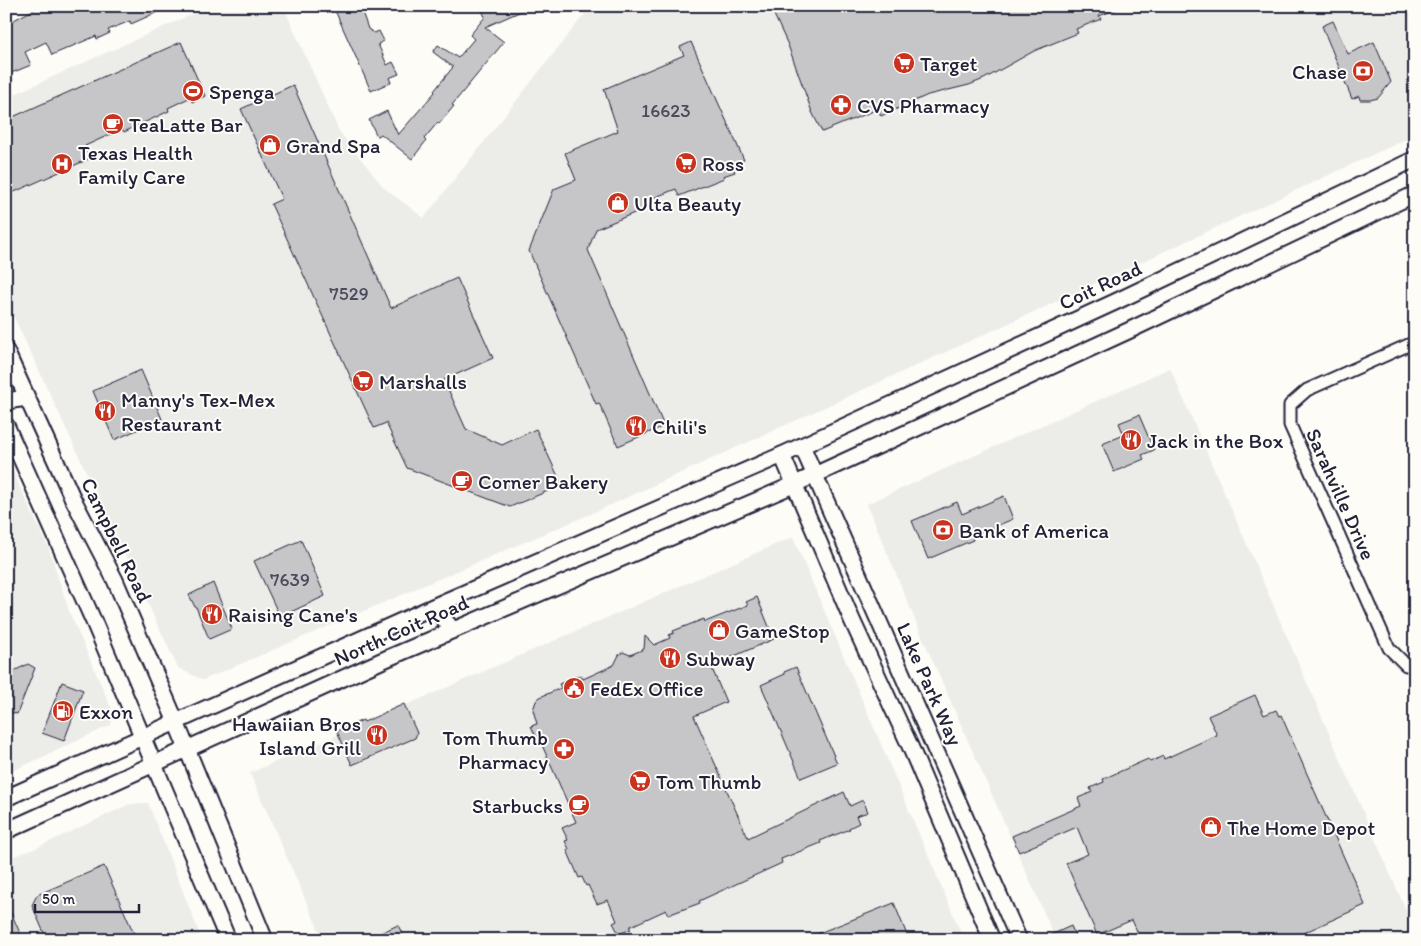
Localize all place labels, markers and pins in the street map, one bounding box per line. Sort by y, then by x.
supermarket icon: Target [892,51,916,75]
place label: Target [920,51,978,76]
place label: Chase [1292,59,1347,84]
bank icon: Chase [1351,59,1375,83]
sports icon: Spenga [181,79,205,103]
place label: Spenga [209,79,274,104]
pharmacy icon: CVS Pharmacy [829,93,853,117]
place label: CVS Pharmacy [857,93,989,118]
cafe icon: TeaLatte Bar [101,112,125,136]
place label: TeaLatte Bar [129,112,243,137]
shop icon: Grand Spa [258,133,282,157]
place label: Grand Spa [286,133,380,158]
place label: Texas Health Family Care [78,140,193,189]
supermarket icon: Ross [674,151,698,175]
place label: Ross [702,151,744,176]
hospital icon: Texas Health Family Care [50,152,74,176]
shop icon: Ulta Beauty [606,191,630,215]
place label: Ulta Beauty [634,191,741,216]
supermarket icon: Marshalls [351,369,375,393]
place label: Marshalls [379,369,467,394]
place label: Manny's Tex-Mex Restaurant [121,387,275,436]
restaurant icon: Manny's Tex-Mex Restaurant [93,399,117,423]
restaurant icon: Chili's [624,414,648,438]
place label: Chili's [652,414,707,439]
restaurant icon: Jack in the Box [1119,428,1143,452]
place label: Jack in the Box [1147,428,1284,453]
cafe icon: Corner Bakery [450,469,474,493]
place label: Corner Bakery [478,469,608,494]
bank icon: Bank of America [931,518,955,542]
place label: Bank of America [959,518,1109,543]
restaurant icon: Raising Cane's [200,602,224,626]
place label: Raising Cane's [228,602,358,627]
shop icon: GameStop [707,618,731,642]
place label: GameStop [735,618,830,643]
restaurant icon: Subway [658,646,682,670]
place label: Subway [686,646,755,671]
public building icon: FedEx Office [562,676,586,700]
place label: FedEx Office [590,676,704,701]
fuel station icon: Exxon [51,699,75,723]
place label: Exxon [79,699,133,724]
place label: Hawaiian Bros Island Grill [232,711,361,760]
restaurant icon: Hawaiian Bros Island Grill [365,723,389,747]
place label: Tom Thumb Pharmacy [443,725,548,774]
pharmacy icon: Tom Thumb Pharmacy [552,737,576,761]
supermarket icon: Tom Thumb [628,769,652,793]
place label: Tom Thumb [656,769,761,794]
place label: Starbucks [472,793,563,818]
cafe icon: Starbucks [567,793,591,817]
shop icon: The Home Depot [1199,815,1223,839]
place label: The Home Depot [1227,815,1375,840]

